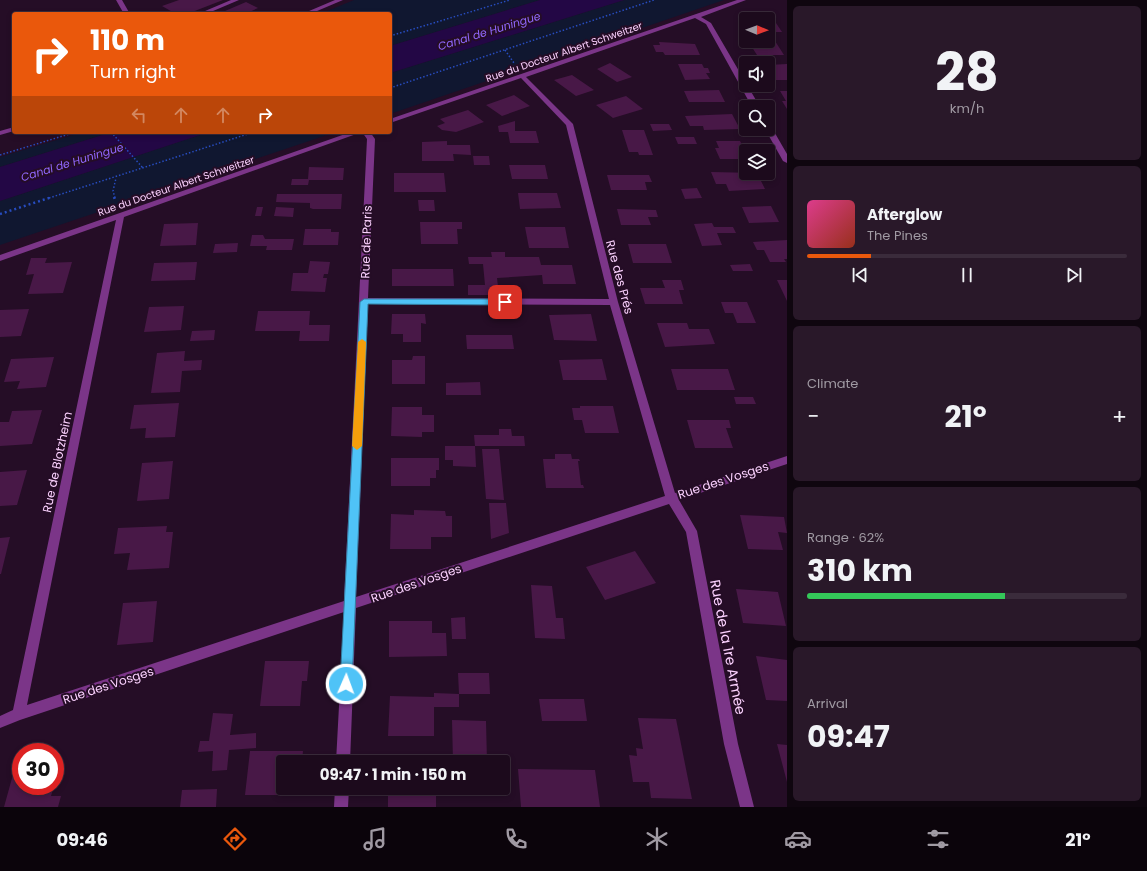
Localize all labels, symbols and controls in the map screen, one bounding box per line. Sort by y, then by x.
water label: Canal de Huningue [436,8,542,54]
north arrow [739,12,775,48]
map controls [739,12,775,180]
street label: Rue du Docteur Albert Schweitzer [484,18,645,86]
text: 110 m [90,21,165,60]
icon: right [24,28,76,80]
text: 28 [935,36,999,109]
button: sound [739,56,775,92]
text: Turn right [90,59,176,84]
text: km/h [950,99,984,118]
button: search [739,100,775,136]
icon: left [128,104,150,126]
icon: ahead [170,104,192,126]
icon: ahead [212,104,234,126]
icon: right [254,104,276,126]
water label: Canal de Huningue [19,139,125,185]
button: layers [739,144,775,180]
street label: Rue du Docteur Albert Schweitzer [96,152,257,220]
text: Afterglow [867,204,942,225]
street label: Rue de Paris [356,205,376,279]
text: The Pines [867,226,928,245]
street label: Rue des Prés [602,238,638,316]
icon: previous [849,264,871,286]
icon: pause [956,264,978,286]
icon: next [1063,264,1085,286]
pin [488,285,522,319]
icon: arrive [494,291,516,313]
text: Climate [807,374,858,393]
text: 21° [944,395,987,438]
text: − [807,401,819,432]
text: + [1112,401,1127,432]
street label: Rue de Blotzheim [38,410,76,514]
street label: Rue des Vosges [675,457,771,503]
text: Range · 62% [807,528,884,547]
text: 310 km [807,549,913,592]
street label: Rue des Vosges [369,560,463,606]
street label: Rue de la 1re Armée [705,578,751,716]
street label: Rue des Vosges [60,662,156,708]
position arrow [325,663,367,705]
text: Arrival [807,694,848,713]
text: 09:47 [807,715,890,758]
speed limit sign: 30 [12,743,64,795]
text: 09:47 · 1 min · 150 m [320,764,466,785]
icon: directions [221,825,249,853]
icon: music [361,825,389,853]
icon: phone [502,825,530,853]
icon: climate [643,825,671,853]
icon: car [784,825,812,853]
icon: filters [924,825,952,853]
text: 09:46 [56,827,108,852]
text: 21° [1065,827,1091,852]

